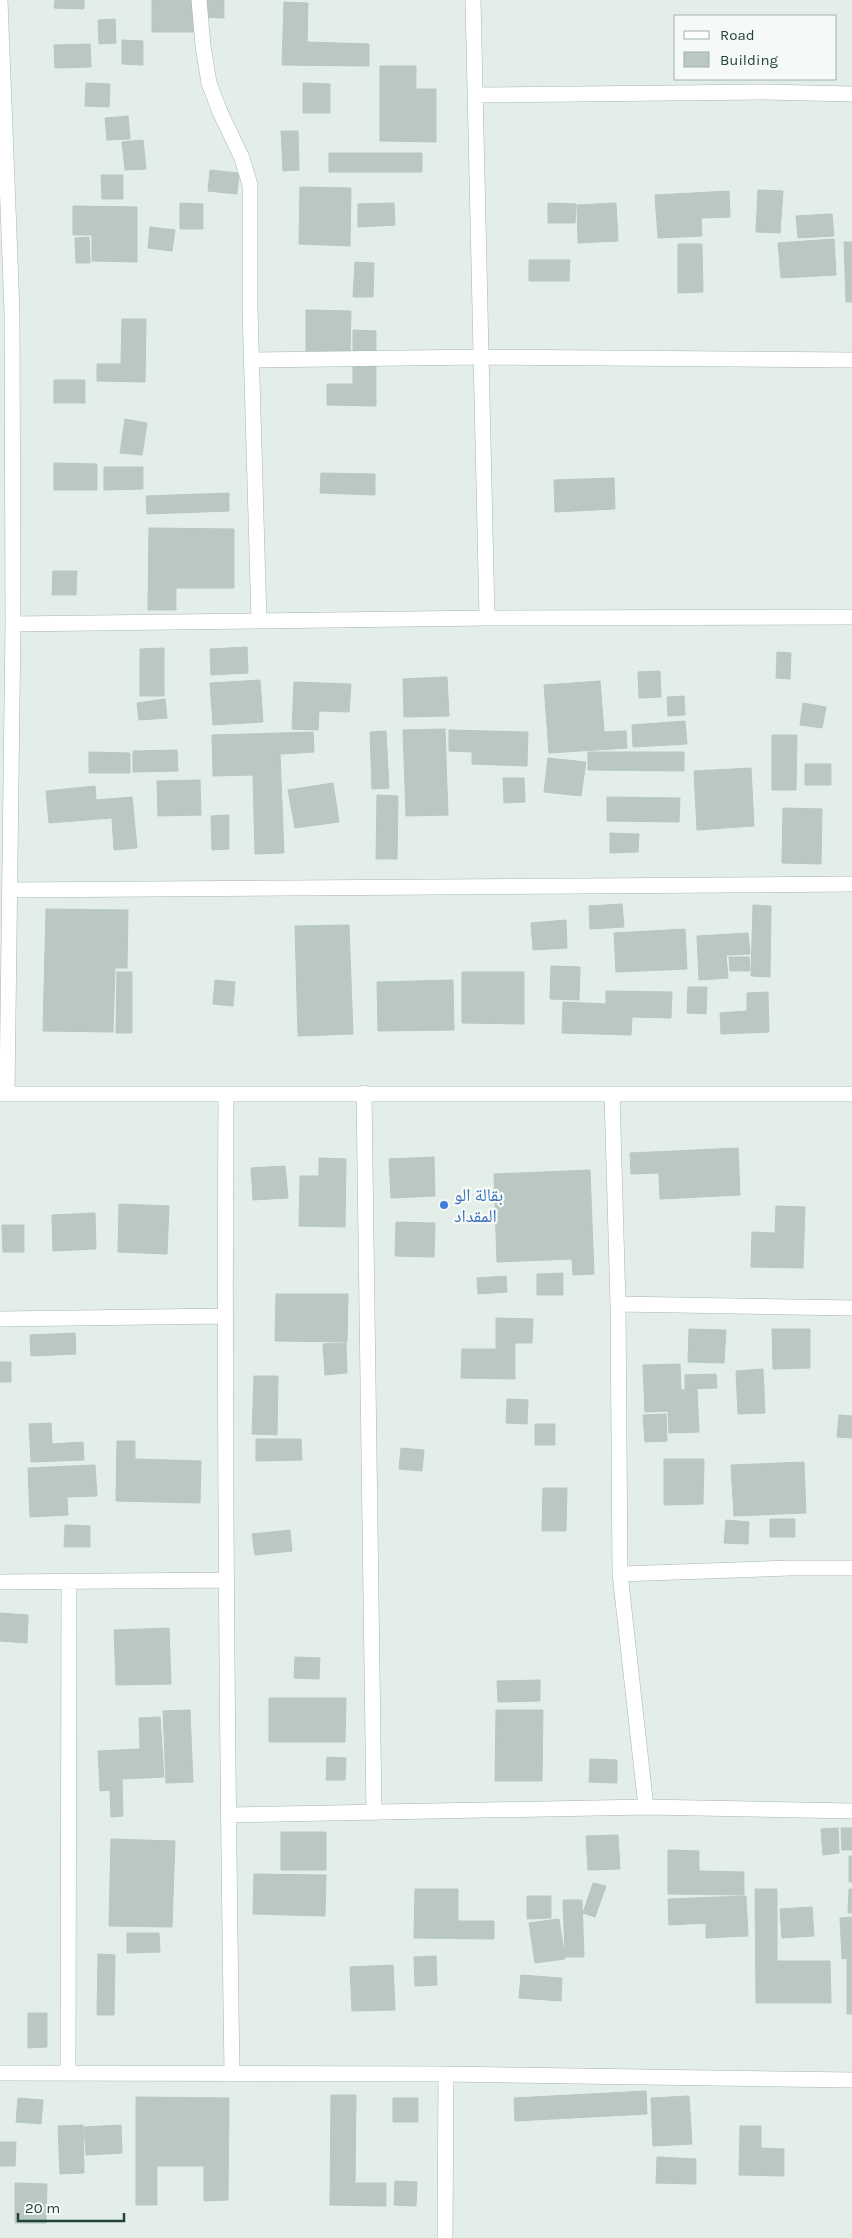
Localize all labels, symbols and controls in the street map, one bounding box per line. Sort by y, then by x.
legend [674,15,837,80]
text: Road [720,26,755,44]
text: Building [720,51,778,69]
place label: بقالة الو المقداد [454,1184,503,1227]
marker: بقالة الو المقداد [438,1199,450,1211]
scale bar [18,2190,124,2222]
text: 20 m [25,2199,60,2217]

